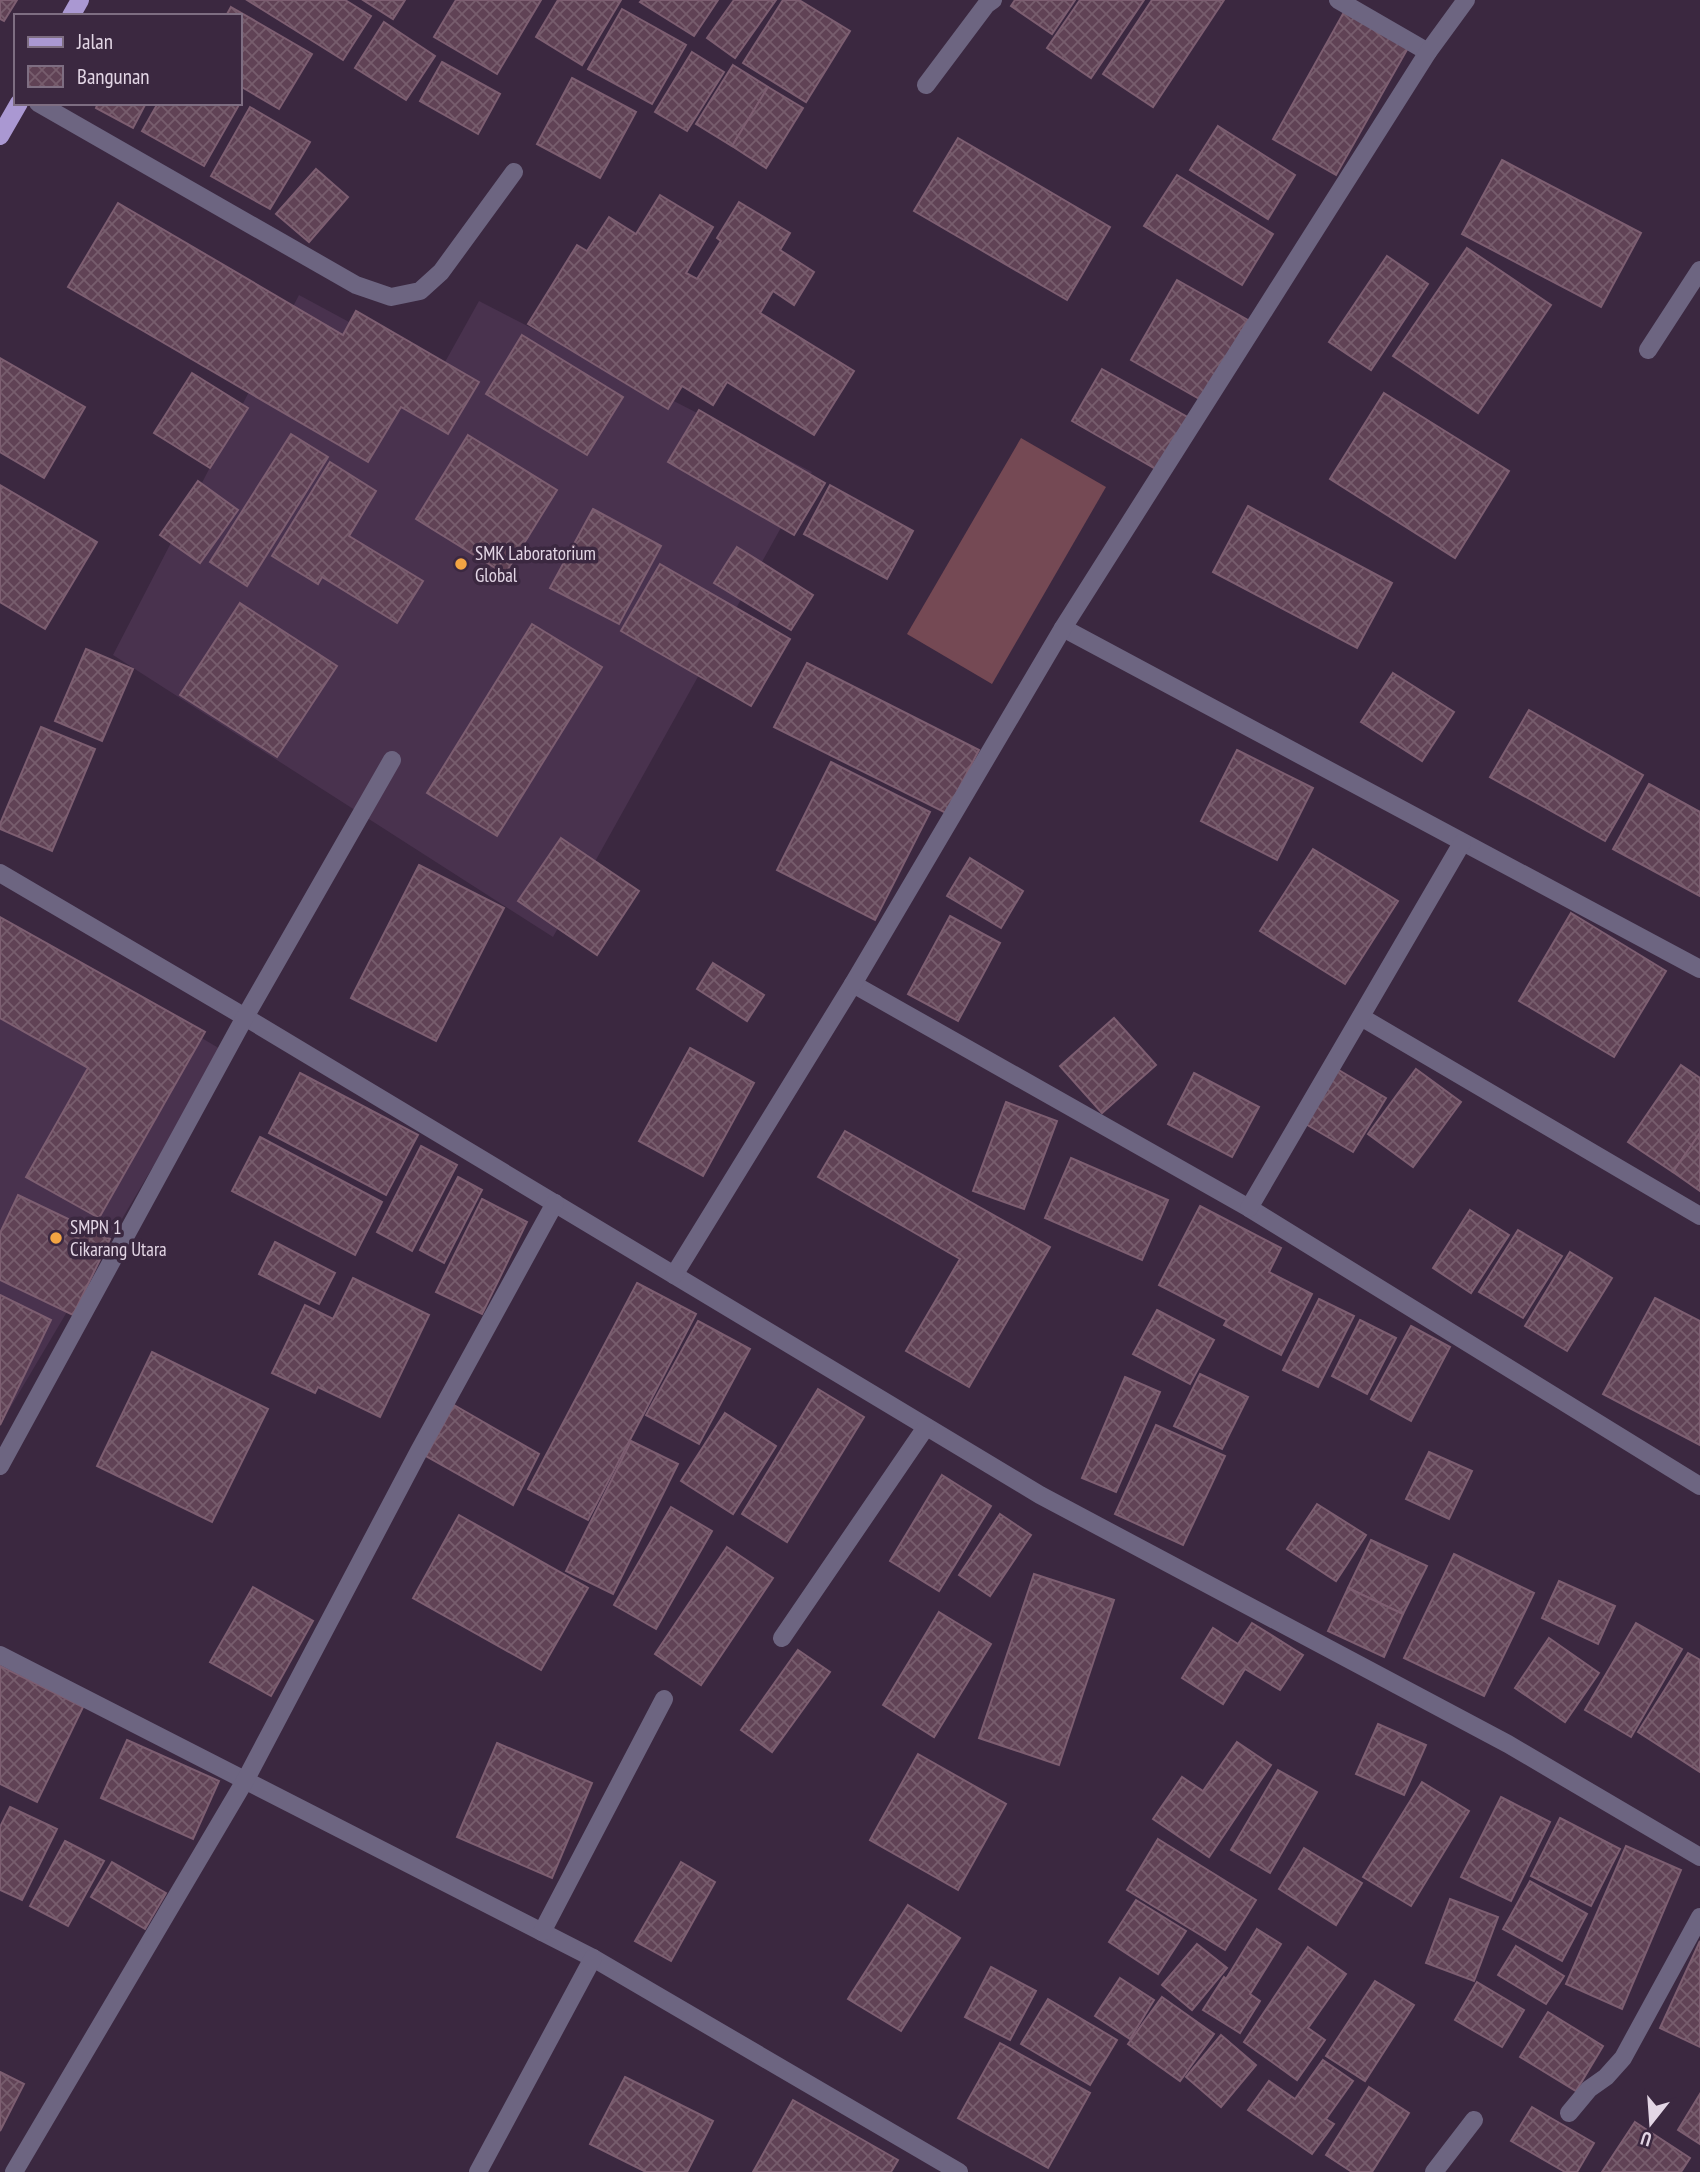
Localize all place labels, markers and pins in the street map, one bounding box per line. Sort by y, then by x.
place label: SMK Laboratorium Global [475,541,596,587]
marker: SMK Laboratorium Global [453,556,469,572]
place label: SMPN 1 Cikarang Utara [70,1215,167,1261]
marker: SMPN 1 Cikarang Utara [48,1230,64,1246]

